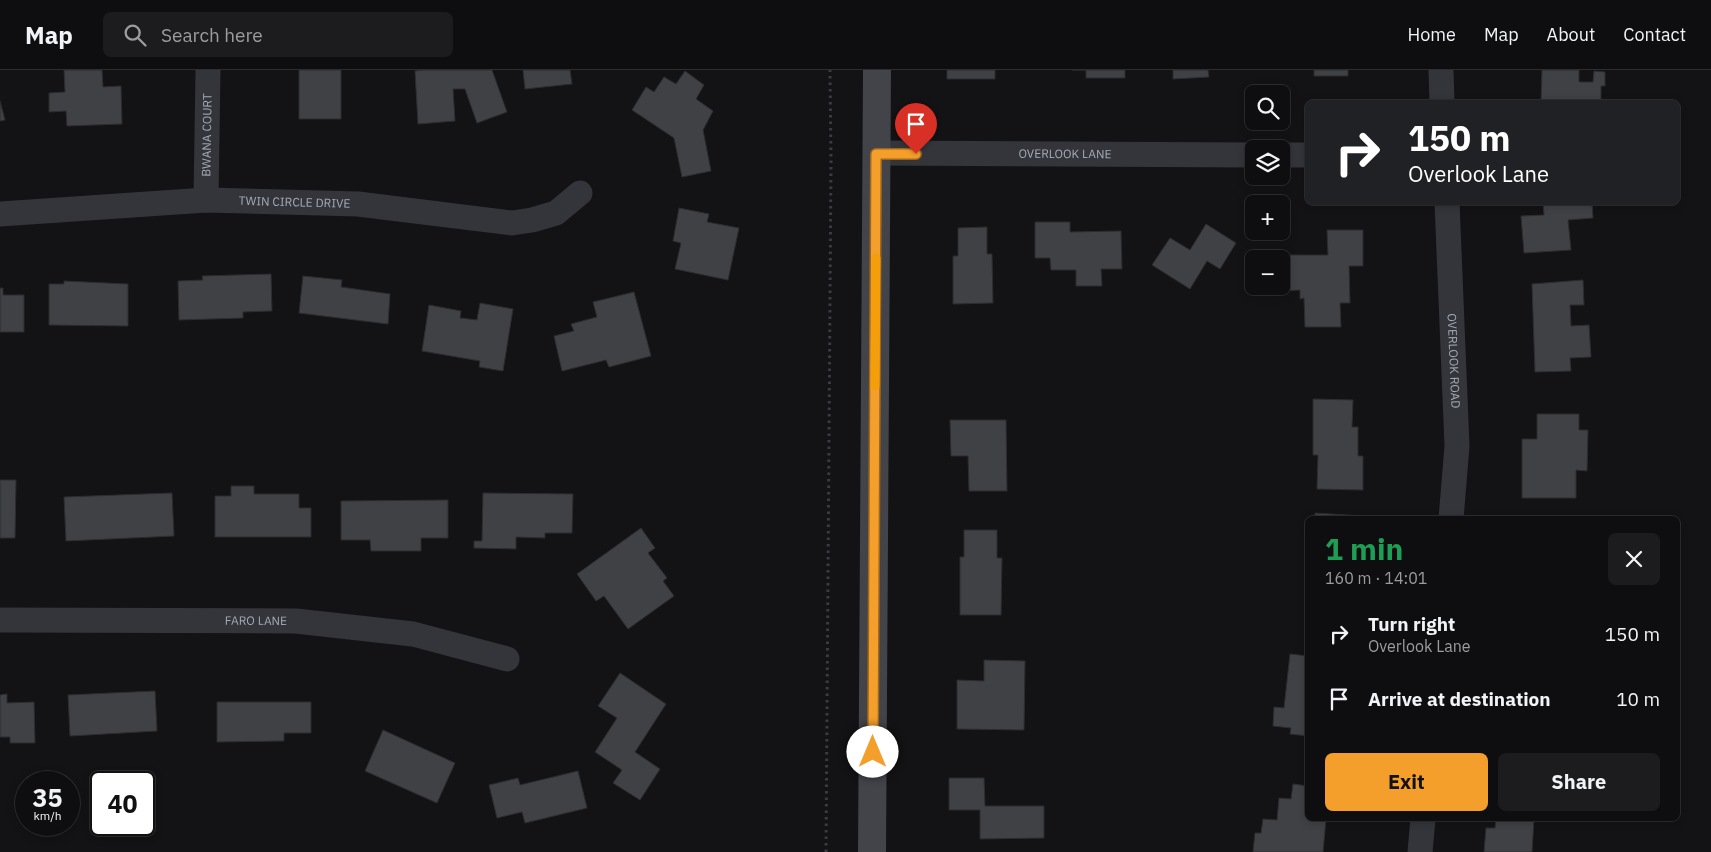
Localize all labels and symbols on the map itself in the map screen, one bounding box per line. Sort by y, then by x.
street label: BWANA COURT [198,93,215,177]
pin [895,103,937,154]
street label: OVERLOOK LANE [1019,146,1111,161]
street label: TWIN CIRCLE DRIVE [238,193,351,211]
street label: OVERLOOK ROAD [1445,313,1463,409]
street label: FARO LANE [225,613,287,628]
position arrow [846,725,898,777]
speed limit sign: 40 [90,771,155,836]

